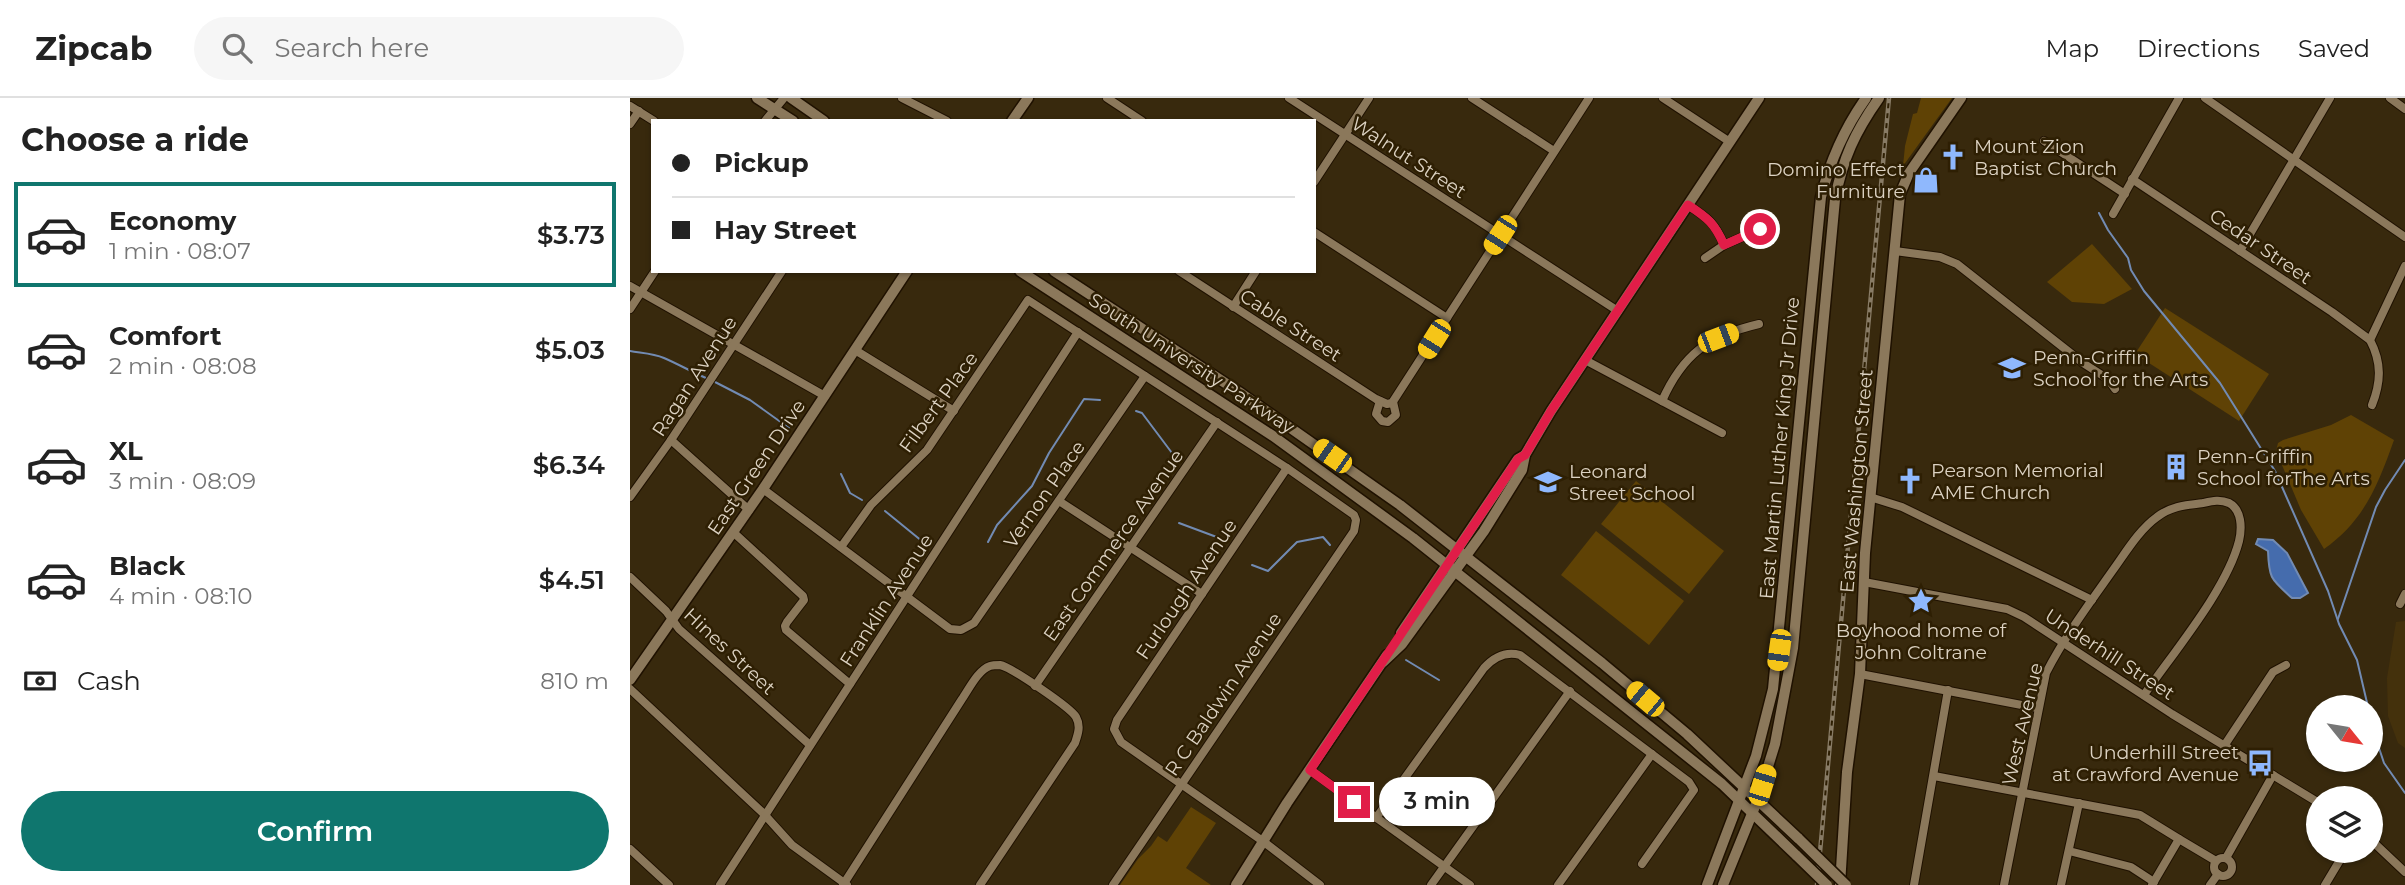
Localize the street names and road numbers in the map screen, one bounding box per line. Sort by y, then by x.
street label: Walnut Street [1347,112,1471,203]
street label: Cedar Street [2205,204,2317,289]
street label: Cable Street [1236,284,1346,367]
street label: South University Parkway [1084,288,1300,439]
street label: East Martin Luther King Jr Drive [1755,296,1804,600]
street label: Ragan Avenue [647,312,742,441]
street label: Filbert Place [894,347,983,457]
street label: East Washington Street [1835,368,1878,594]
street label: East Green Drive [703,395,810,539]
street label: Vernon Place [999,436,1090,552]
street label: East Commerce Avenue [1038,445,1188,645]
street label: Furlough Avenue [1131,515,1242,664]
street label: Franklin Avenue [835,529,938,671]
street label: Hines Street [679,603,780,700]
street label: Underhill Street [2040,604,2179,705]
street label: R C Baldwin Avenue [1160,608,1287,780]
street label: West Avenue [1997,661,2048,788]

